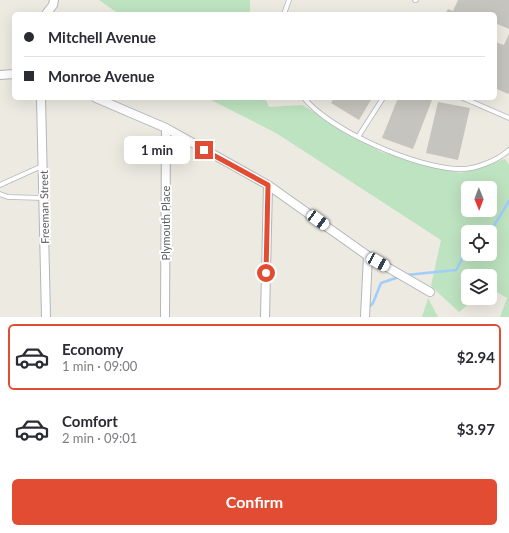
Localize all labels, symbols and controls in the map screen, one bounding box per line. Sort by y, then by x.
text: Mitchell Avenue [48,28,156,46]
text: Monroe Avenue [48,67,155,85]
callout: 1 min [124,136,190,164]
route end [195,141,213,159]
text: 1 min [141,142,173,158]
street label: Freeman Street [37,170,51,244]
north arrow [461,181,497,217]
map controls [461,181,497,305]
street label: Plymouth Place [159,185,172,260]
car [305,208,331,232]
button: locate [461,225,497,261]
car [365,251,391,273]
route start [257,264,275,282]
button: layers [461,269,497,305]
icon: car [14,339,50,375]
text: Economy [62,340,123,358]
text: $2.94 [457,348,495,366]
text: 1 min · 09:00 [62,358,137,374]
icon: car [14,411,50,447]
text: Comfort [62,412,118,430]
text: $3.97 [457,420,495,438]
text: 2 min · 09:01 [62,430,137,446]
button: Confirm [12,479,497,525]

